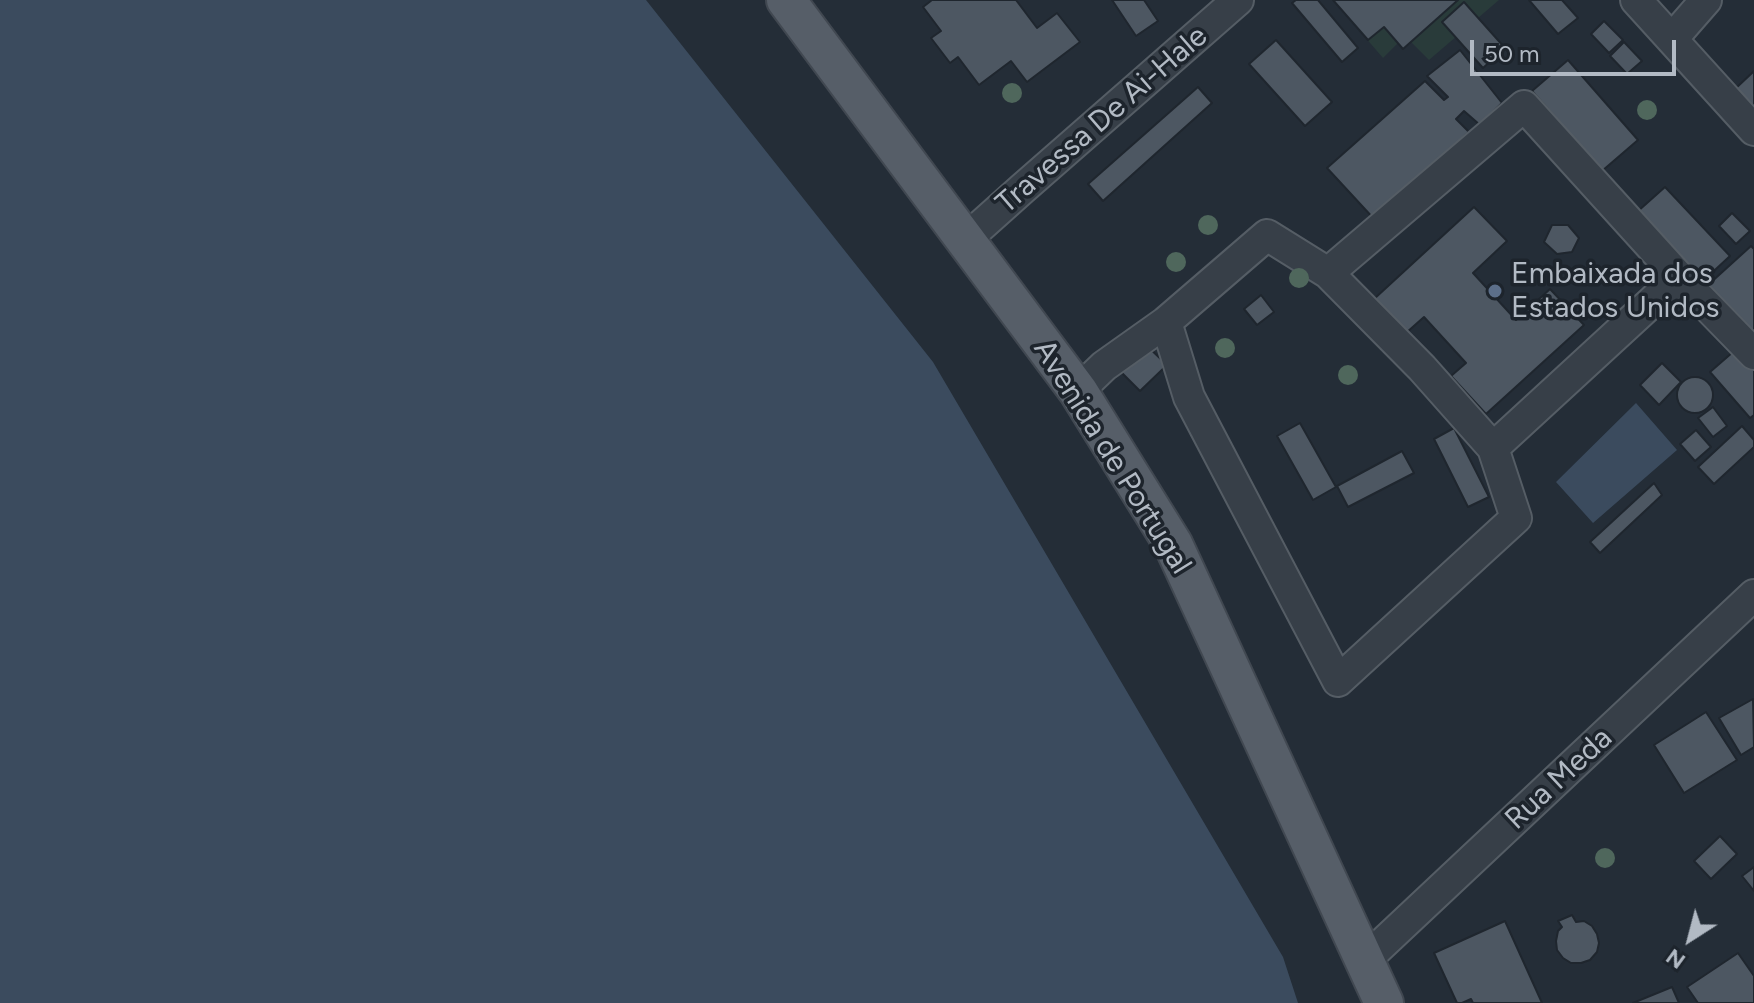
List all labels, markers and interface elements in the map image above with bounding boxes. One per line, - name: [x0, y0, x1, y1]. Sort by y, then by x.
- street label: Travessa De Ai-Hale: [989, 19, 1215, 221]
- scale bar: [1474, 24, 1680, 74]
- text: 50 m: [1484, 39, 1540, 68]
- place label: Embaixada dos Estados Unidos: [1511, 256, 1720, 326]
- marker: Embaixada dos Estados Unidos: [1486, 282, 1504, 300]
- street label: Avenida de Portugal: [1025, 333, 1199, 581]
- street label: Rua Meda: [1498, 721, 1620, 837]
- north arrow: [1650, 899, 1730, 979]
- text: N: [1661, 943, 1690, 975]

